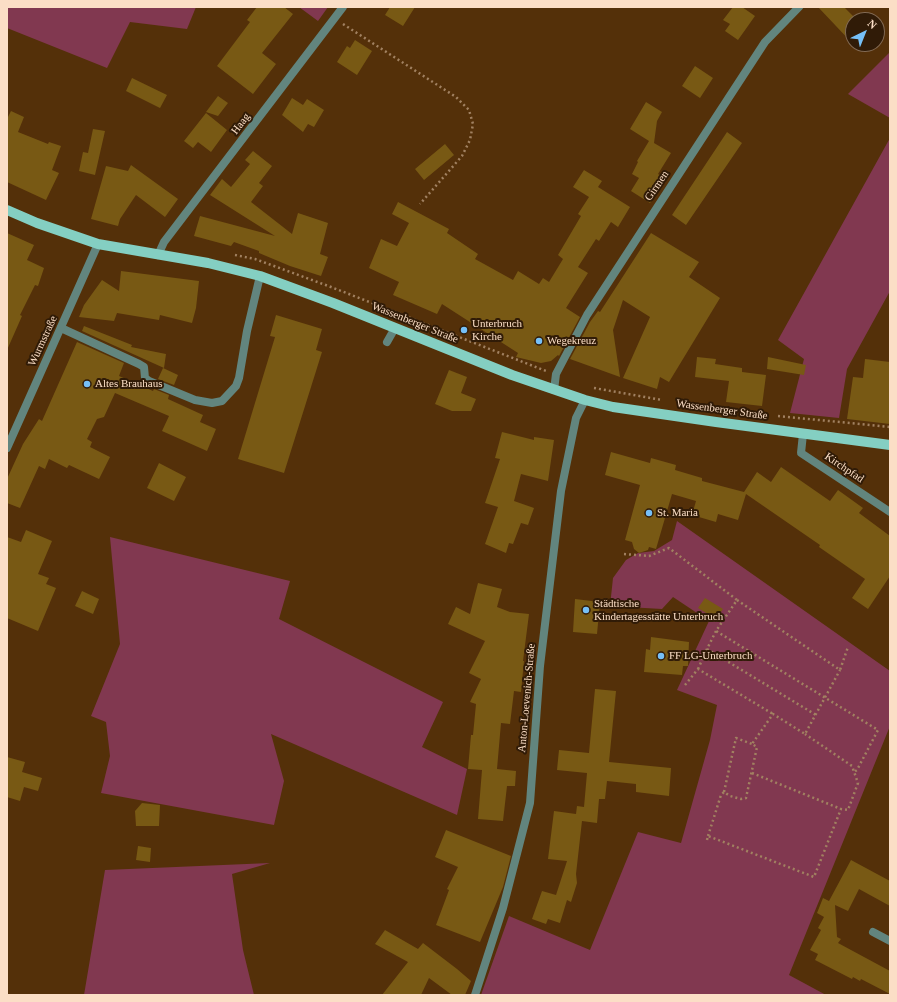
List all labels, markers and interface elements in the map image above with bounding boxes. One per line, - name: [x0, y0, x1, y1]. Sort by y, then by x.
- north arrow: [845, 12, 885, 52]
- text: N: [865, 17, 879, 31]
- street label: Haag: [229, 111, 253, 137]
- street label: Girmen: [642, 168, 672, 204]
- street label: Wassenberger Straße: [370, 300, 460, 346]
- street label: Wurmstraße: [26, 314, 60, 368]
- place label: Unterbruch Kirche: [472, 317, 522, 343]
- marker: Unterbruch Kirche: [459, 325, 469, 335]
- place label: Wegekreuz: [547, 334, 596, 348]
- marker: Wegekreuz: [534, 336, 544, 346]
- place label: Altes Brauhaus: [95, 377, 163, 391]
- marker: Altes Brauhaus: [82, 379, 92, 389]
- street label: Wassenberger Straße: [675, 397, 769, 423]
- street label: Kirchpfad: [822, 450, 866, 486]
- place label: St. Maria: [657, 506, 698, 520]
- marker: St. Maria: [644, 508, 654, 518]
- place label: Städtische Kindertagesstätte Unterbruch: [594, 597, 723, 623]
- marker: Städtische Kindertagesstätte Unterbruch: [581, 605, 591, 615]
- street label: Anton-Loevenich-Straße: [516, 643, 538, 753]
- place label: FF LG-Unterbruch: [669, 649, 752, 663]
- marker: FF LG-Unterbruch: [656, 651, 666, 661]

